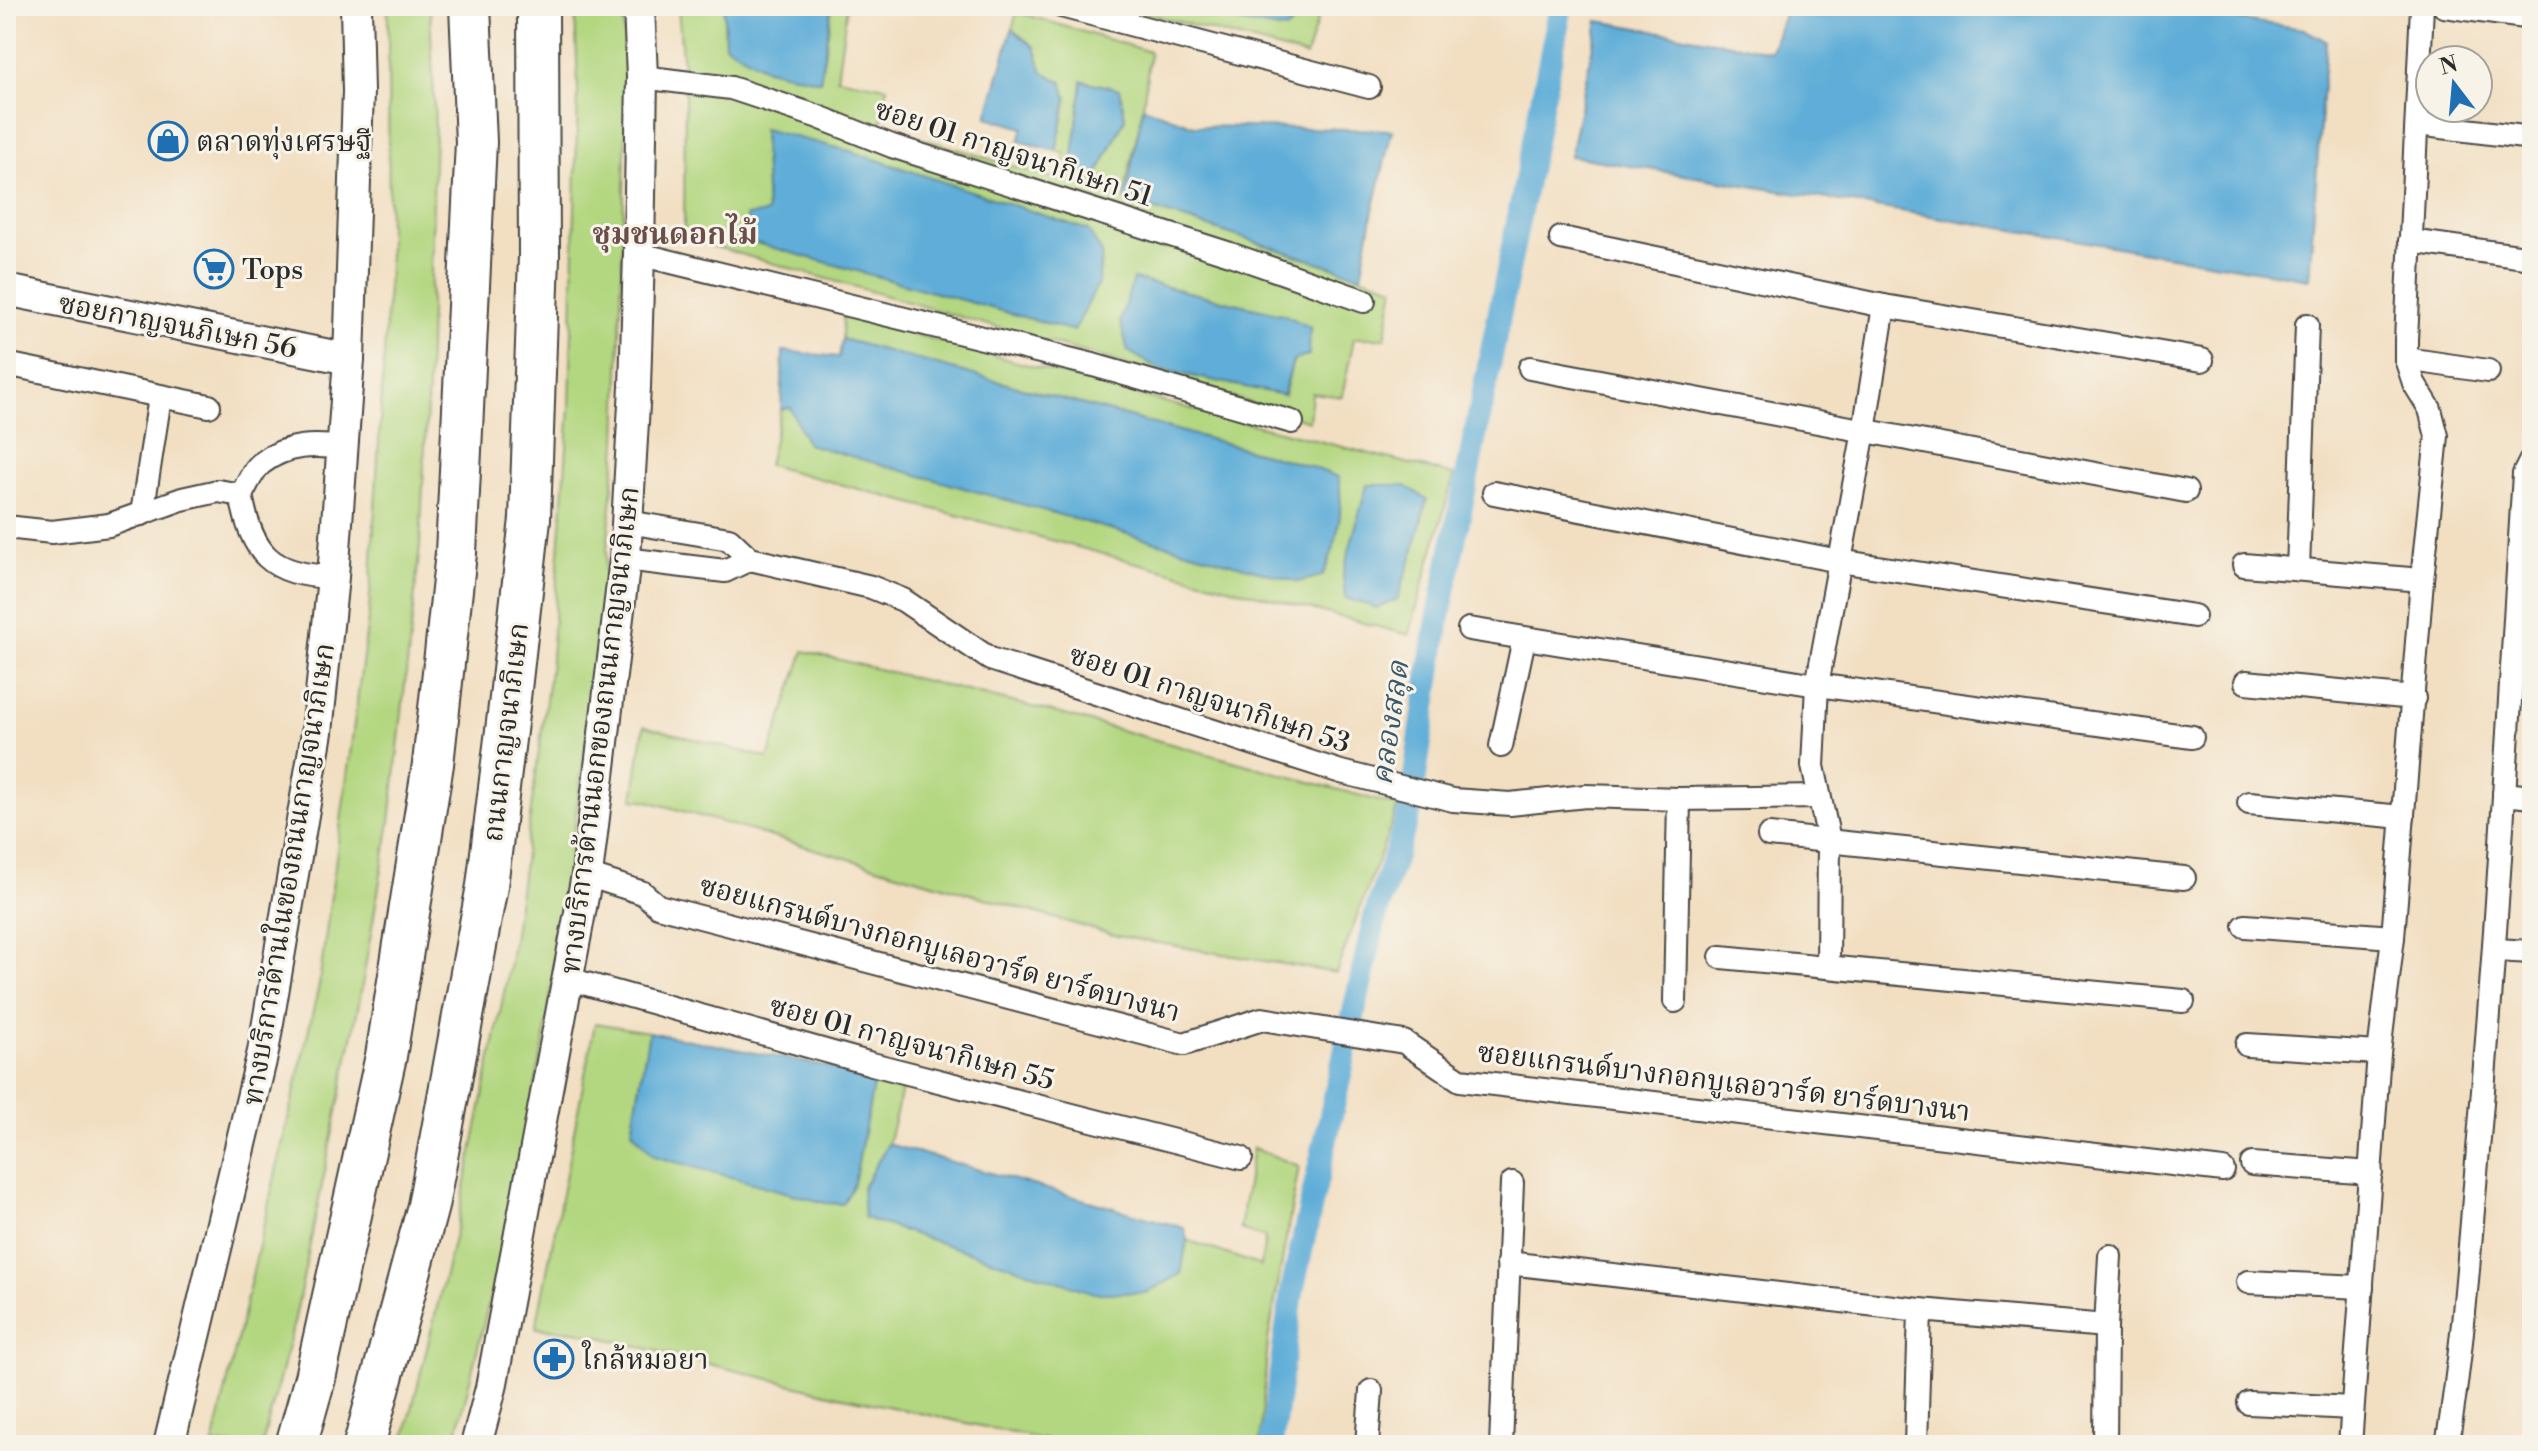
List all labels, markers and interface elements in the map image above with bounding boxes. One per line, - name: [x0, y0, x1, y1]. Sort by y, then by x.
- north arrow: [2414, 44, 2494, 124]
- text: N: [2437, 51, 2462, 82]
- street label: ซอย 01 กาญจนากิเษก 51: [870, 92, 1157, 215]
- shop icon: ตลาดทุ่งเศรษฐี: [147, 120, 189, 162]
- place label: ตลาดทุ่งเศรษฐี: [196, 125, 372, 160]
- district label: ชุมชนดอกไม้: [593, 213, 758, 254]
- supermarket icon: Tops: [193, 248, 235, 290]
- place label: Tops: [242, 253, 303, 288]
- street label: ซอยกาญจนภิเษก 56: [56, 286, 300, 367]
- street label: ทางบริการด้านนอกของถนนกาญจนาภิเษก: [553, 484, 648, 976]
- street label: ถนนกาญจนาภิเษก: [476, 621, 537, 844]
- street label: ซอย 01 กาญจนากิเษก 53: [1065, 637, 1355, 761]
- street label: ทางบริการด้านในของถนนกาญจนาภิเษก: [233, 640, 343, 1108]
- water label: คลองสลุด: [1363, 658, 1419, 788]
- street label: ซอยแกรนด์บางกอกบูเลอวาร์ด ยาร์ดบางนา: [696, 868, 1184, 1031]
- street label: ซอย 01 กาญจนากิเษก 55: [765, 989, 1058, 1098]
- street label: ซอยแกรนด์บางกอกบูเลอวาร์ด ยาร์ดบางนา: [1476, 1035, 1972, 1130]
- pharmacy icon: ใกล้หมอยา: [533, 1338, 575, 1380]
- place label: ใกล้หมอยา: [581, 1340, 709, 1378]

